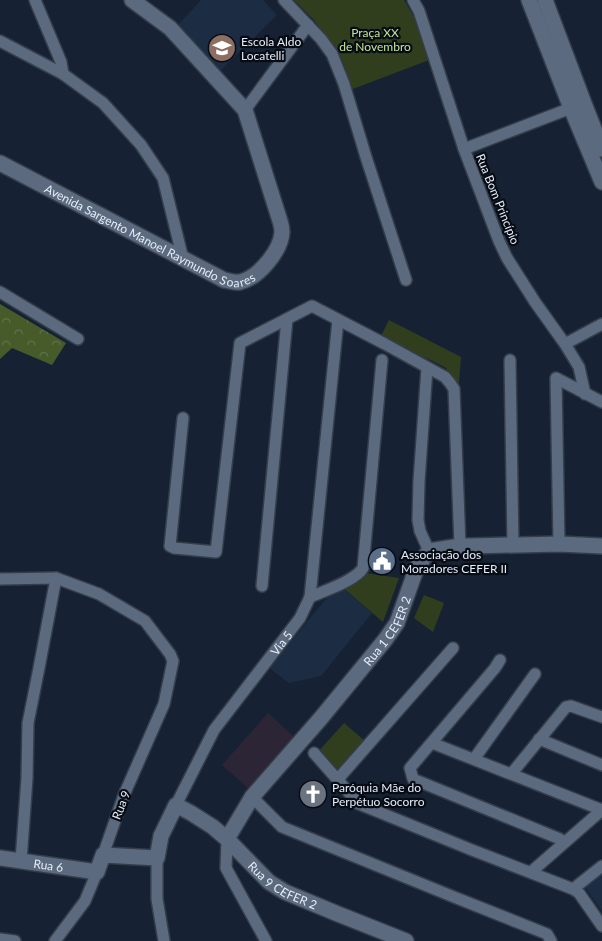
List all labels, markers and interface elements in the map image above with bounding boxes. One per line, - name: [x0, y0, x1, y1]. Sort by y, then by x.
- park label: Praça XX de Novembro: [339, 25, 411, 54]
- school or university icon: Escola Aldo Locatelli: [207, 33, 237, 63]
- place label: Escola Aldo Locatelli: [241, 34, 302, 63]
- street label: Rua Bom Princípio: [473, 151, 523, 247]
- street label: Avenida Sargento Manoel Raymundo Soares: [42, 180, 258, 290]
- public building icon: Associação dos Moradores CEFER II: [367, 546, 397, 576]
- place label: Associação dos Moradores CEFER II: [401, 547, 507, 576]
- street label: Rua 1 CEFER 2: [360, 594, 414, 668]
- street label: Via 5: [267, 628, 295, 658]
- church icon: Paróquia Mãe do Perpétuo Socorro: [298, 779, 328, 809]
- place label: Paróquia Mãe do Perpétuo Socorro: [332, 780, 425, 809]
- street label: Rua 9: [109, 788, 133, 822]
- street label: Rua 6: [33, 855, 64, 875]
- street label: Rua 9 CEFER 2: [245, 858, 320, 912]

